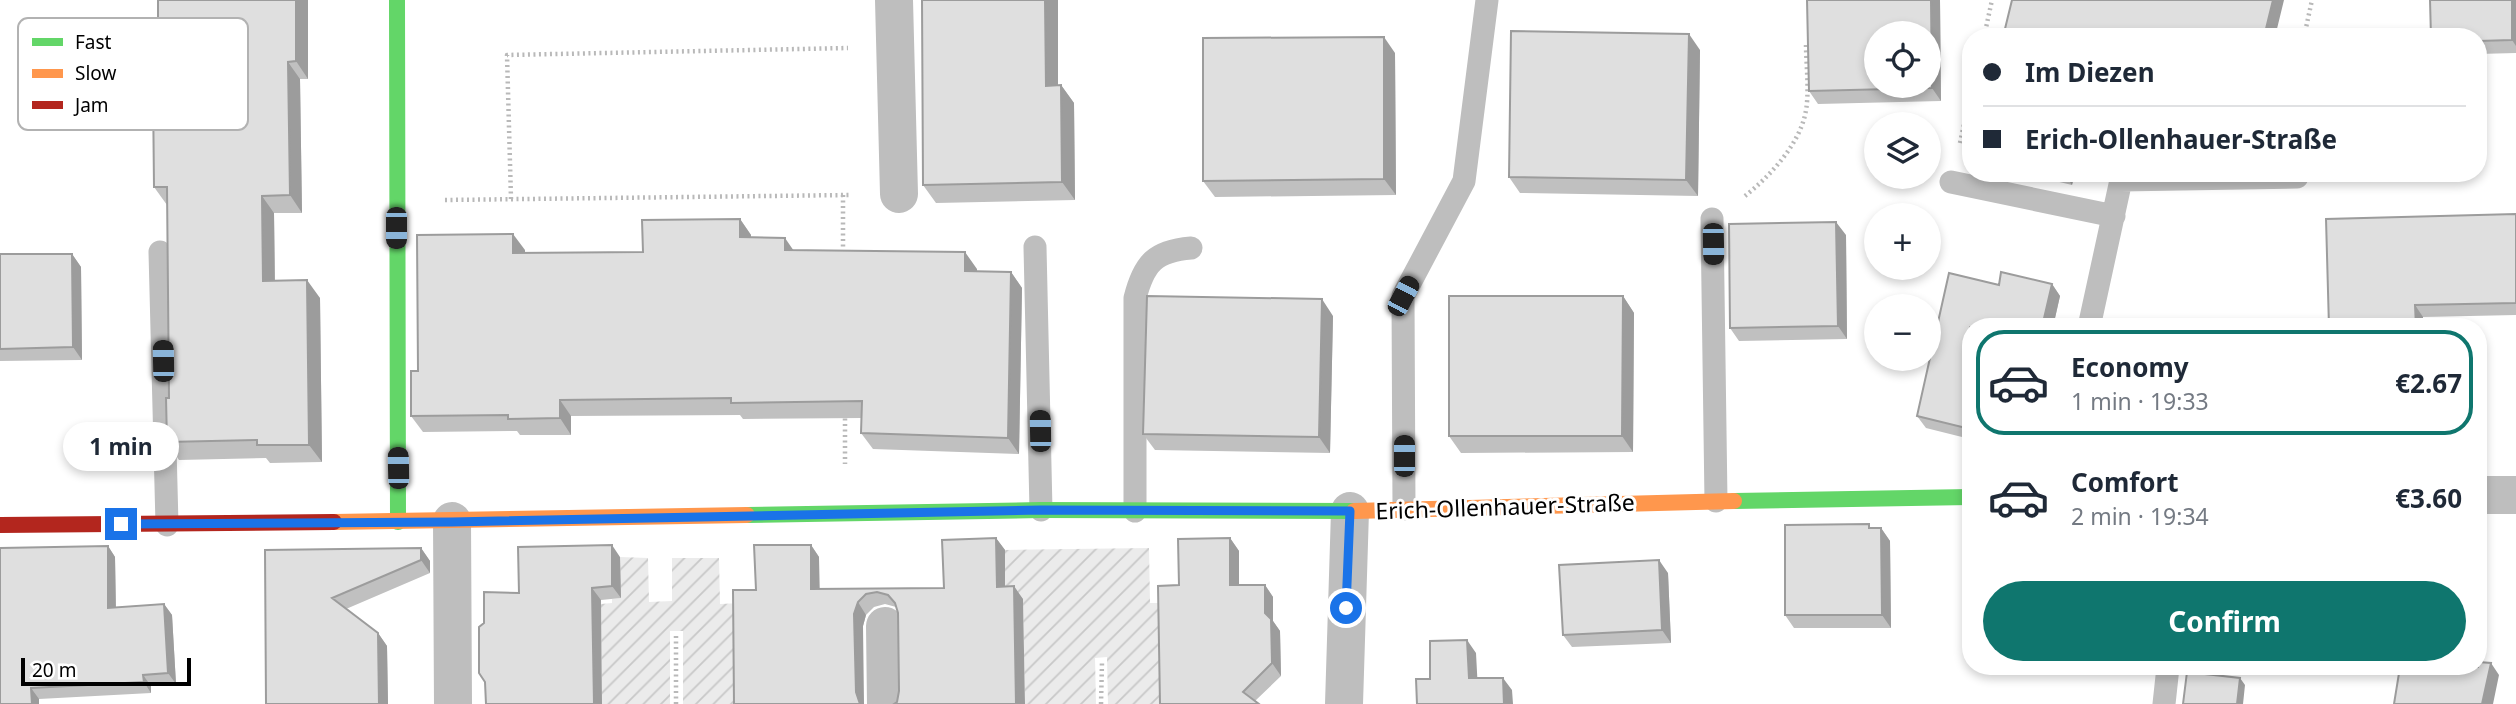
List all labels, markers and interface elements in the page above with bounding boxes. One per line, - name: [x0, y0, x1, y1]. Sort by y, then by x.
- legend: [18, 18, 248, 130]
- map controls: [1864, 21, 1941, 371]
- button: locate: [1864, 21, 1941, 98]
- text: Fast: [75, 29, 112, 55]
- text: Im Diezen: [2025, 54, 2155, 90]
- text: Slow: [75, 60, 116, 86]
- text: Jam: [73, 92, 109, 118]
- button: layers: [1864, 112, 1941, 189]
- text: Erich-Ollenhauer-Straße: [2025, 121, 2337, 157]
- button: +: [1864, 203, 1941, 280]
- car: [386, 207, 407, 249]
- car: [1703, 223, 1724, 265]
- car: [1384, 273, 1423, 319]
- button: −: [1864, 294, 1941, 371]
- car: [153, 340, 174, 382]
- text: Economy: [2071, 349, 2189, 385]
- icon: car: [1987, 351, 2050, 414]
- text: €2.67: [2395, 365, 2462, 401]
- text: 1 min · 19:33: [2071, 385, 2209, 417]
- car: [1030, 410, 1051, 452]
- callout: 1 min: [63, 422, 179, 472]
- text: 1 min: [89, 430, 153, 462]
- car: [1394, 435, 1415, 477]
- car: [388, 447, 409, 489]
- text: Comfort: [2071, 464, 2179, 500]
- icon: car: [1987, 466, 2050, 529]
- text: €3.60: [2395, 480, 2462, 516]
- street label: Erich-Ollenhauer-Straße: [1375, 485, 1635, 527]
- text: 2 min · 19:34: [2071, 500, 2209, 532]
- route end: [105, 508, 137, 540]
- button: Confirm: [1983, 581, 2466, 661]
- route start: [1330, 592, 1362, 624]
- scale bar: [21, 655, 191, 687]
- text: 20 m: [32, 657, 76, 683]

